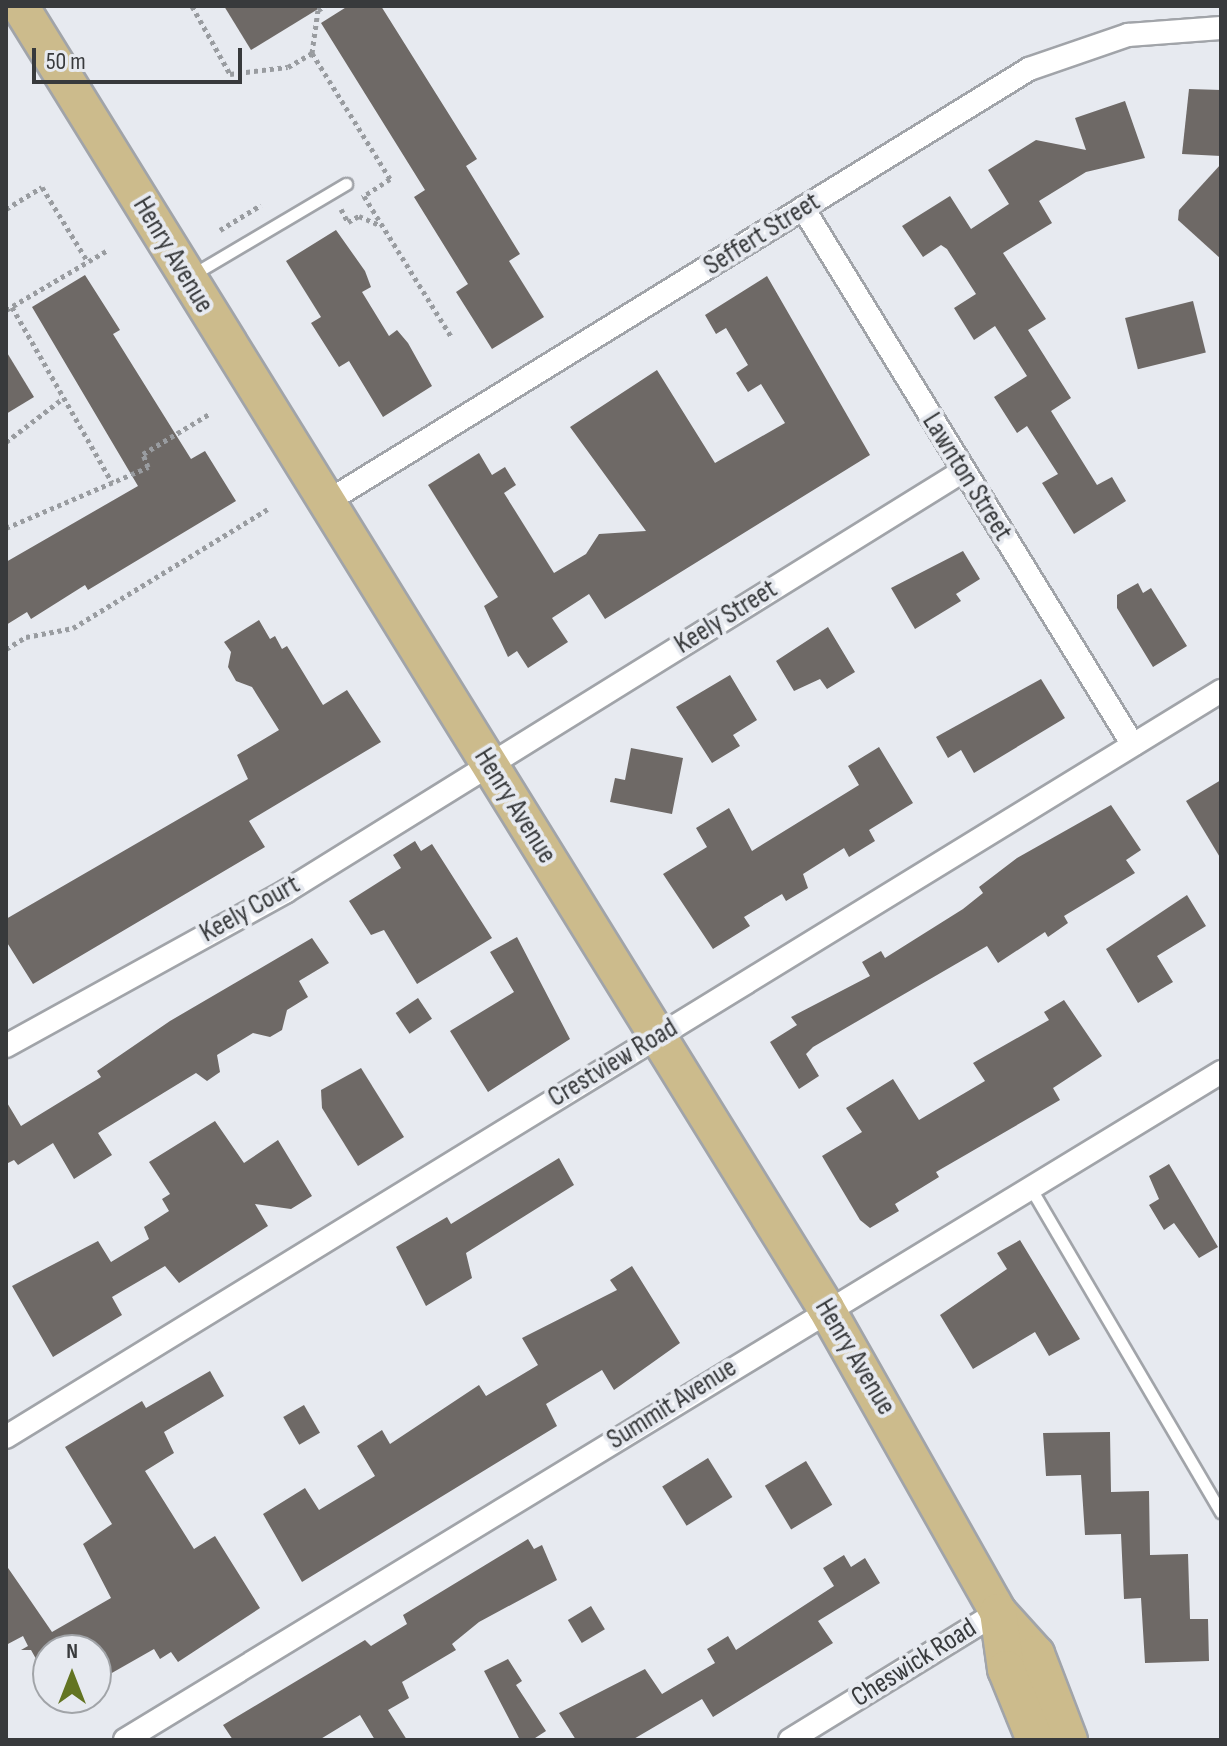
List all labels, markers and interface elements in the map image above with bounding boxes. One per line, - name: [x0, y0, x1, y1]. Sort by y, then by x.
- scale bar: [36, 32, 246, 82]
- text: 50 m: [46, 47, 86, 76]
- street label: Seffert Street: [698, 185, 826, 283]
- street label: Henry Avenue: [125, 191, 221, 319]
- street label: Lawnton Street: [915, 407, 1019, 547]
- street label: Keely Street: [669, 572, 783, 662]
- street label: Henry Avenue: [466, 742, 564, 870]
- street label: Keely Court: [194, 868, 306, 950]
- street label: Crestview Road: [542, 1011, 684, 1115]
- street label: Henry Avenue: [807, 1293, 903, 1421]
- street label: Summit Avenue: [601, 1351, 743, 1457]
- street label: Cheswick Road: [845, 1611, 983, 1715]
- north arrow: [32, 1634, 112, 1714]
- text: N: [66, 1638, 78, 1665]

